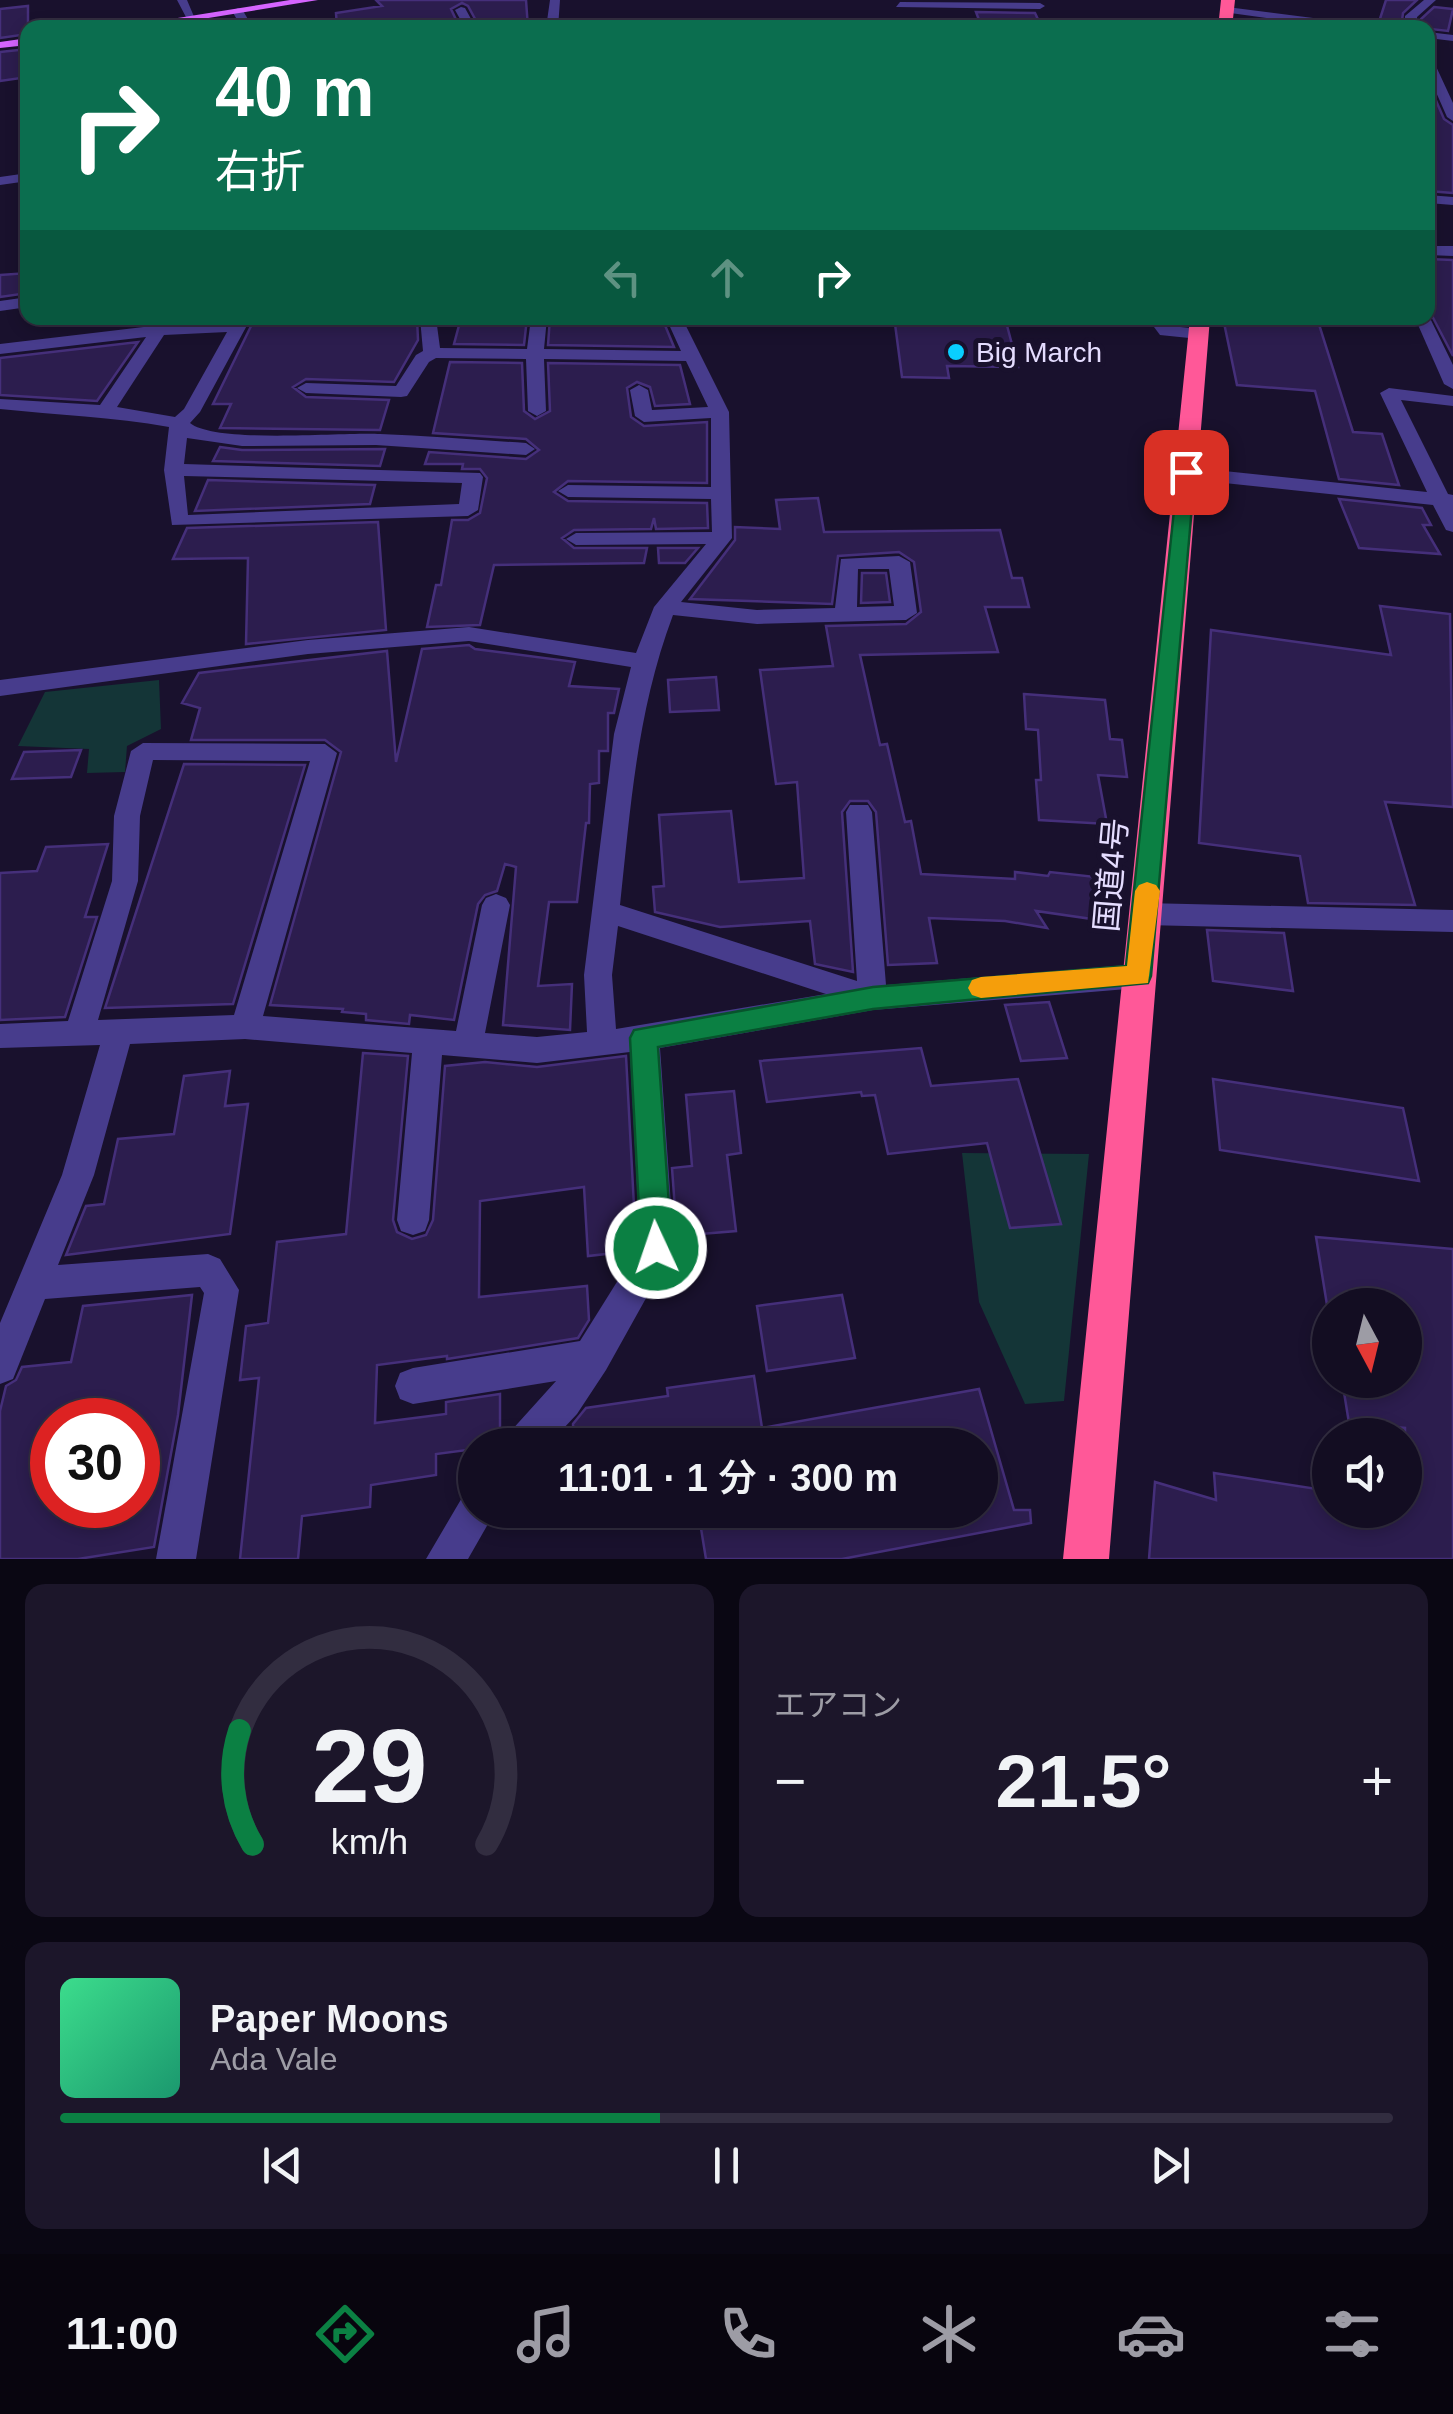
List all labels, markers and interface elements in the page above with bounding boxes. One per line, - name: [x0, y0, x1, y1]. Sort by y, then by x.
- text: 40 m: [215, 53, 375, 131]
- icon: right: [50, 60, 180, 190]
- text: 右折: [215, 146, 305, 197]
- icon: left: [595, 250, 650, 305]
- icon: ahead: [700, 250, 755, 305]
- icon: right: [805, 250, 860, 305]
- place label: Big March: [976, 337, 1102, 368]
- marker: Big March: [945, 341, 967, 363]
- pin: [1144, 430, 1229, 515]
- icon: arrive: [1159, 445, 1214, 500]
- street label: 国道4号: [1088, 817, 1134, 933]
- position arrow: [604, 1196, 708, 1300]
- north arrow: [1312, 1288, 1422, 1398]
- map controls: [1312, 1288, 1422, 1528]
- speed limit sign: 30: [30, 1398, 160, 1528]
- button: sound: [1312, 1418, 1422, 1528]
- text: 11:01 · 1 分 · 300 m: [558, 1457, 898, 1499]
- text: エアコン: [774, 1687, 902, 1723]
- text: 29: [312, 1708, 427, 1824]
- text: 21.5°: [996, 1739, 1171, 1823]
- text: −: [774, 1750, 806, 1812]
- text: +: [1361, 1750, 1393, 1812]
- text: km/h: [331, 1822, 408, 1862]
- text: Paper Moons: [210, 1998, 449, 2040]
- text: Ada Vale: [210, 2041, 338, 2077]
- icon: previous: [255, 2138, 310, 2193]
- icon: pause: [699, 2138, 754, 2193]
- icon: next: [1143, 2138, 1198, 2193]
- icon: directions: [310, 2299, 380, 2369]
- icon: music: [511, 2299, 581, 2369]
- icon: phone: [713, 2299, 783, 2369]
- icon: climate: [914, 2299, 984, 2369]
- icon: car: [1116, 2299, 1186, 2369]
- icon: filters: [1317, 2299, 1387, 2369]
- text: 11:00: [66, 2308, 178, 2359]

